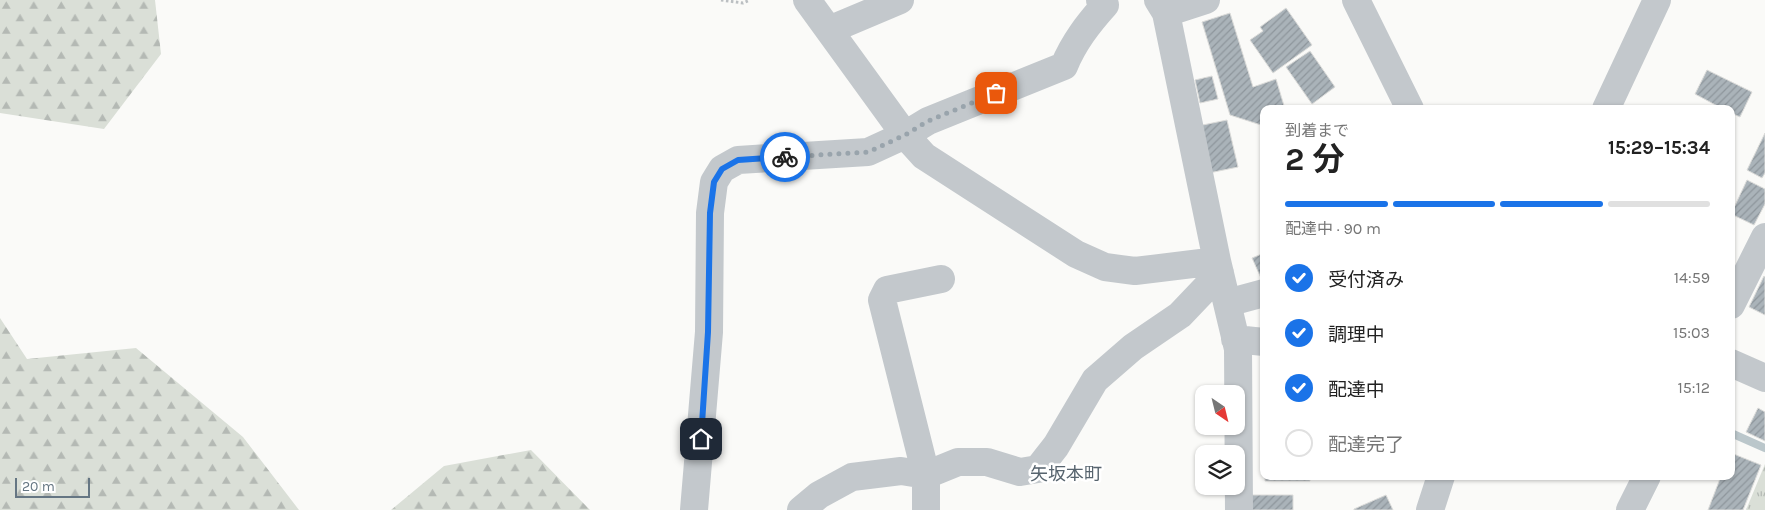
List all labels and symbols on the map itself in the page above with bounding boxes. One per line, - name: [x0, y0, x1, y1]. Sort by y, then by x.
- pin: [975, 72, 1017, 114]
- courier: [760, 132, 810, 182]
- north arrow: [1195, 385, 1245, 435]
- pin: [680, 418, 722, 460]
- district label: 矢坂本町: [1030, 463, 1102, 485]
- scale bar: [15, 475, 90, 498]

